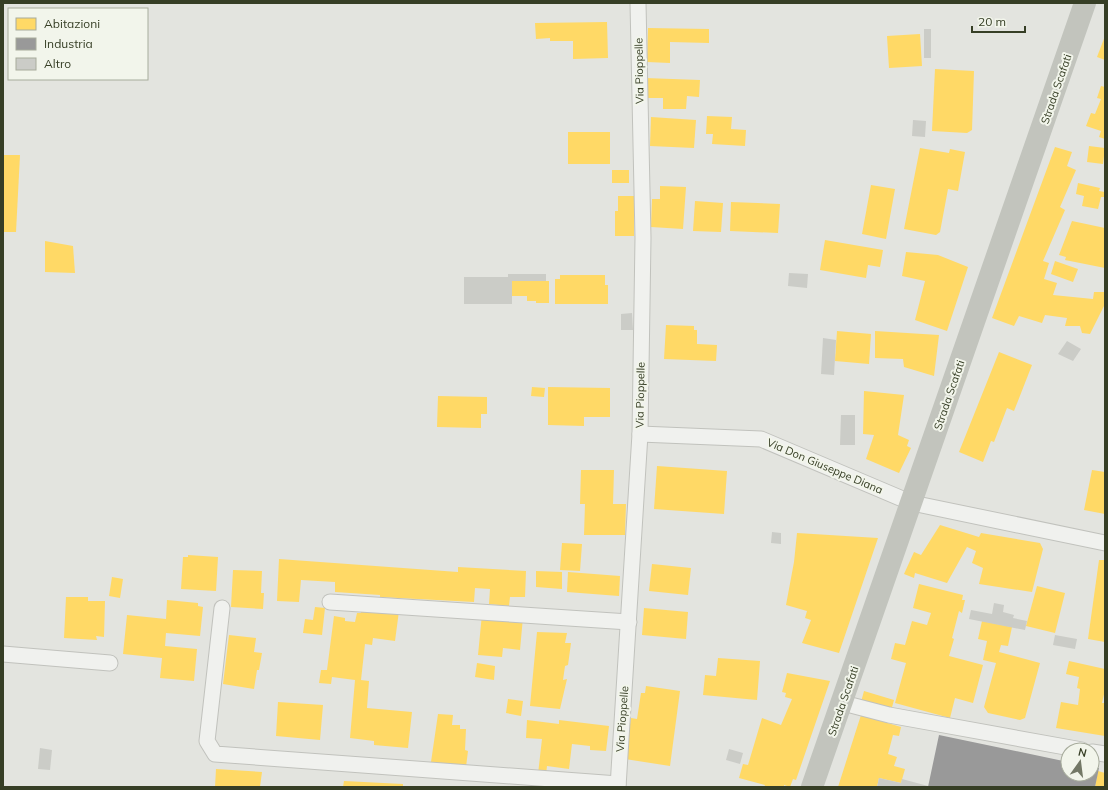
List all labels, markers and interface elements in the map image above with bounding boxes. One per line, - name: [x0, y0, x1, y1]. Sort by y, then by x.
- legend: [8, 8, 148, 80]
- scale bar: [972, 8, 1025, 34]
- text: 20 m: [978, 14, 1006, 29]
- text: Abitazioni: [44, 16, 100, 31]
- text: Industria: [44, 36, 93, 51]
- street label: Via Pioppelle: [631, 38, 647, 104]
- street label: Strada Scafati: [1038, 52, 1074, 126]
- text: Altro: [44, 56, 71, 71]
- street label: Strada Scafati: [931, 358, 967, 432]
- street label: Via Pioppelle: [632, 362, 648, 428]
- street label: Via Don Giuseppe Diana: [765, 435, 885, 497]
- street label: Strada Scafati: [825, 664, 861, 738]
- street label: Via Pioppelle: [613, 685, 631, 753]
- north arrow: [1060, 742, 1100, 782]
- text: N: [1077, 744, 1088, 760]

